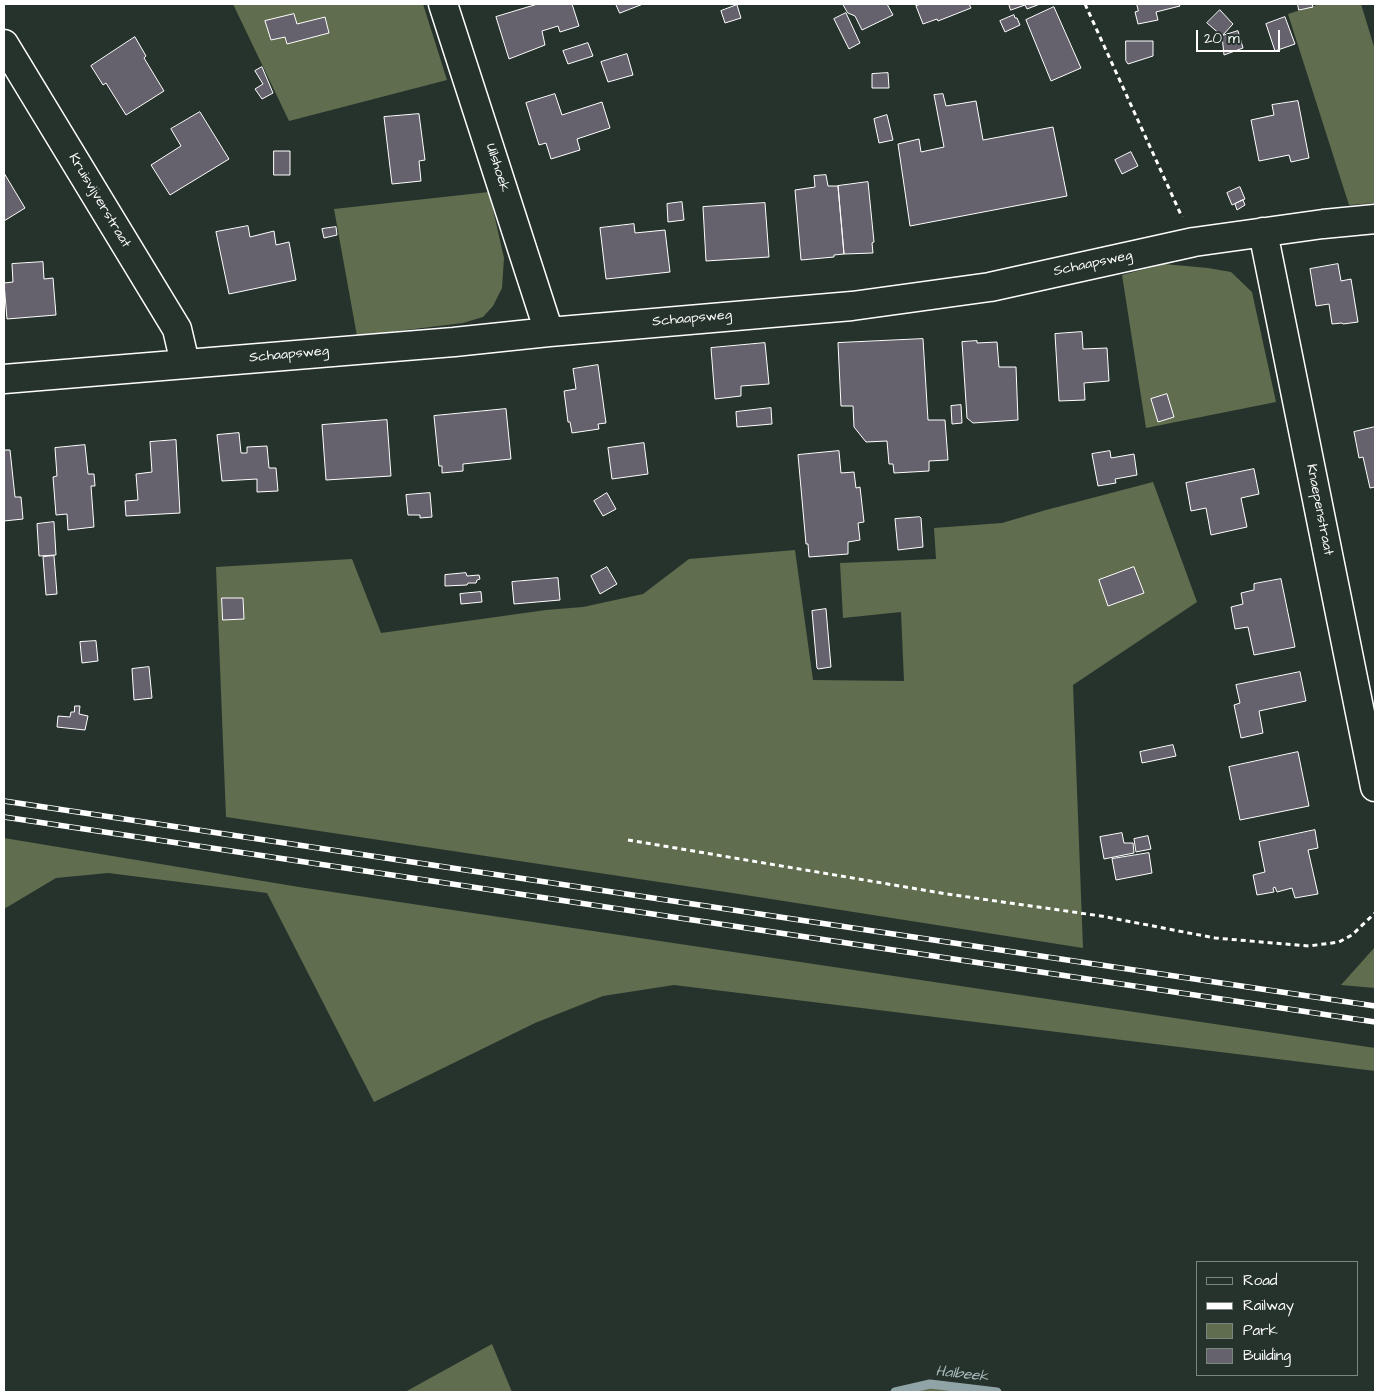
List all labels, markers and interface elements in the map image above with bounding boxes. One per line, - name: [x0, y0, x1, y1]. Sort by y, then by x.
- scale bar: [1199, 20, 1283, 52]
- text: 20 m: [1204, 28, 1240, 49]
- street label: Uilshoek: [481, 142, 513, 194]
- street label: Kruisvijverstraat: [64, 151, 134, 251]
- street label: Schaapsweg: [1052, 247, 1134, 281]
- street label: Schaapsweg: [651, 307, 733, 331]
- street label: Schaapsweg: [248, 343, 330, 367]
- street label: Knaepenstraat: [1302, 463, 1336, 557]
- legend: [1196, 1261, 1359, 1376]
- text: Road: [1243, 1270, 1277, 1291]
- text: Railway: [1243, 1295, 1294, 1316]
- text: Park: [1243, 1320, 1278, 1341]
- text: Building: [1243, 1345, 1291, 1366]
- water label: Halbeek: [935, 1363, 989, 1387]

